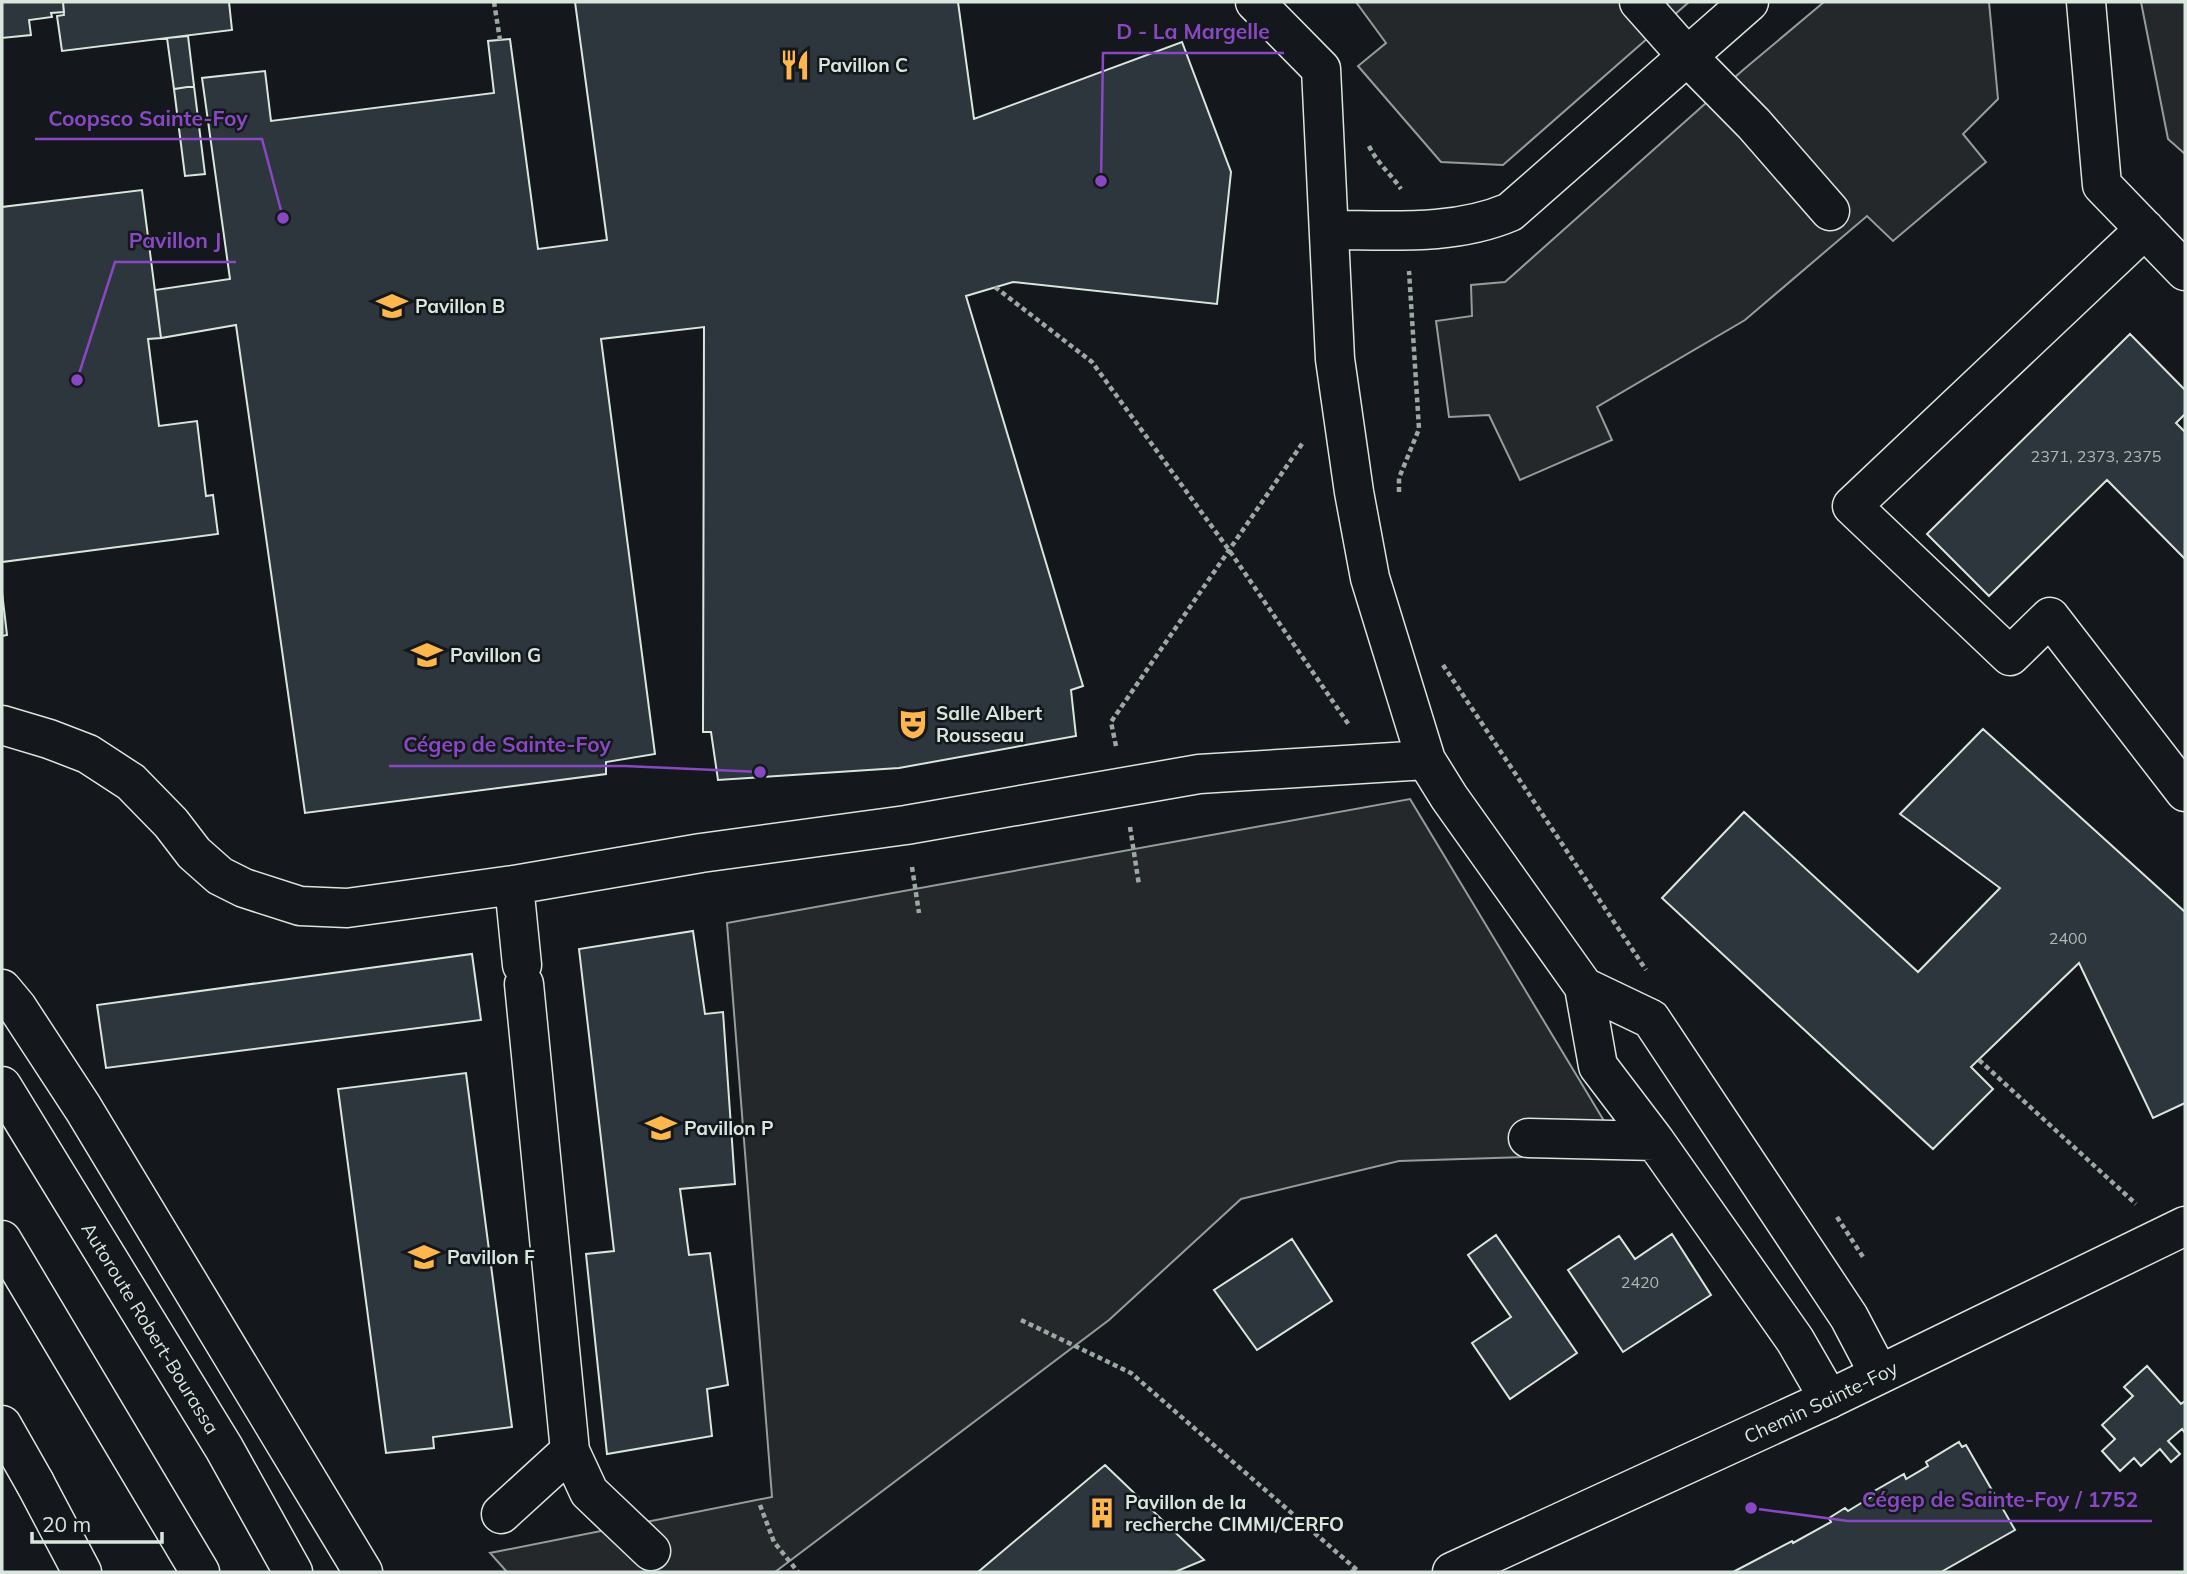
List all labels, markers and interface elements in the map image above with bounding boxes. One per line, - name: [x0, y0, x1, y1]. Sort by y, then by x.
- callout: D - La Margelle: [1103, 11, 1284, 53]
- text: D - La Margelle: [1116, 18, 1270, 44]
- restaurant icon: Pavillon C: [778, 48, 812, 82]
- place label: Pavillon C: [818, 53, 908, 77]
- callout: Coopsco Sainte-Foy: [35, 97, 262, 139]
- text: Coopsco Sainte-Foy: [48, 105, 248, 131]
- callout: Pavillon J: [115, 220, 236, 262]
- text: Pavillon J: [129, 227, 221, 253]
- school or university icon: Pavillon B: [375, 289, 409, 323]
- place label: Pavillon B: [415, 294, 505, 318]
- house number: 2371, 2373, 2375: [2031, 446, 2161, 466]
- school or university icon: Pavillon G: [410, 638, 444, 672]
- place label: Pavillon G: [450, 643, 541, 667]
- place label: Salle Albert Rousseau: [936, 701, 1042, 747]
- theatre icon: Salle Albert Rousseau: [896, 707, 930, 741]
- callout: Cégep de Sainte-Foy: [389, 724, 625, 766]
- text: Cégep de Sainte-Foy: [403, 731, 611, 757]
- house number: 2400: [2049, 928, 2087, 948]
- school or university icon: Pavillon P: [644, 1111, 678, 1145]
- place label: Pavillon P: [684, 1116, 774, 1140]
- street label: Autoroute Robert-Bourassa: [77, 1218, 224, 1438]
- school or university icon: Pavillon F: [407, 1240, 441, 1274]
- place label: Pavillon F: [447, 1245, 535, 1269]
- house number: 2420: [1621, 1272, 1659, 1292]
- street label: Chemin Sainte-Foy: [1740, 1356, 1901, 1448]
- callout: Cégep de Sainte-Foy / 1752: [1848, 1479, 2152, 1521]
- text: Cégep de Sainte-Foy / 1752: [1862, 1486, 2138, 1512]
- place label: Pavillon de la recherche CIMMI/CERFO: [1125, 1490, 1344, 1536]
- building icon: Pavillon de la recherche CIMMI/CERFO: [1085, 1496, 1119, 1530]
- scale bar: [32, 1500, 161, 1544]
- text: 20 m: [42, 1511, 91, 1537]

